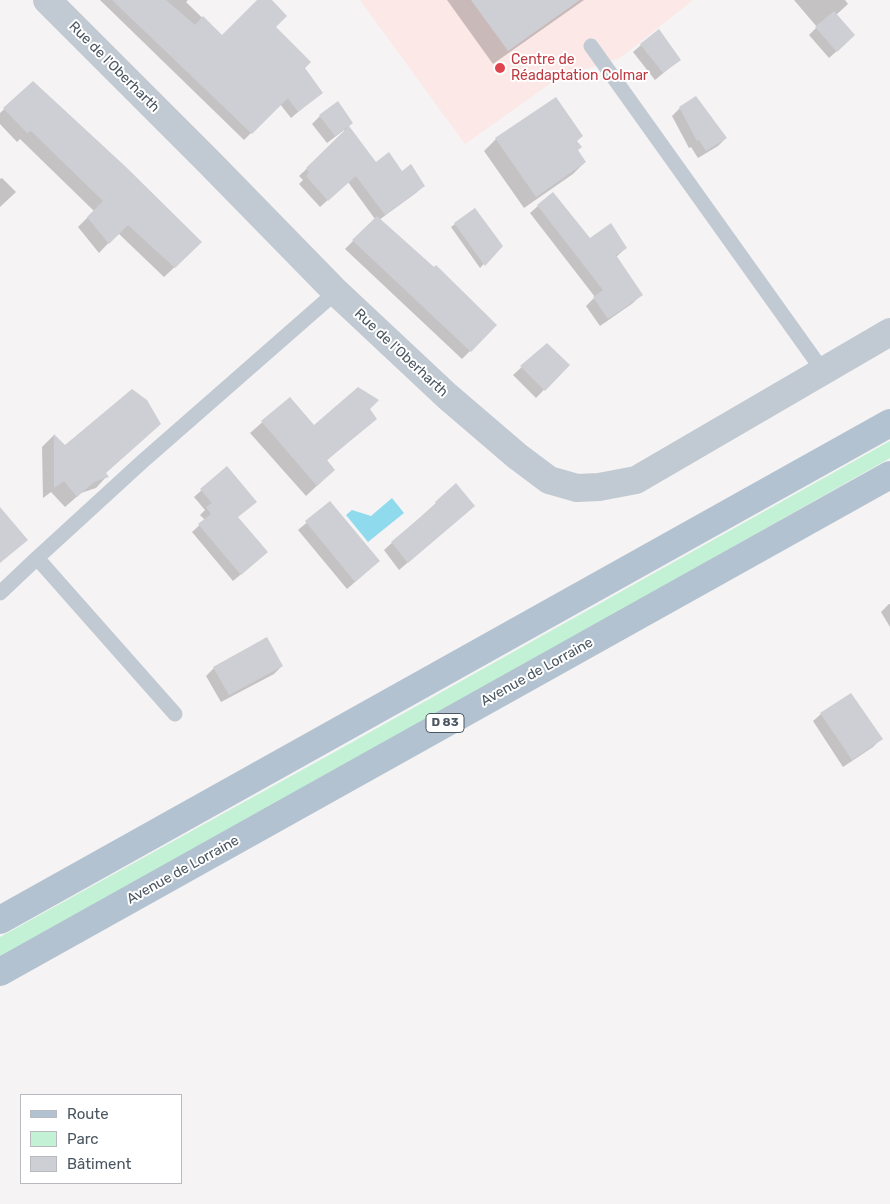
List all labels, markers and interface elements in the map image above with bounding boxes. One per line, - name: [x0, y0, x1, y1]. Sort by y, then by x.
- street label: Rue de l'Oberharth: [65, 18, 163, 116]
- place label: Centre de Réadaptation Colmar: [511, 52, 648, 84]
- marker: Centre de Réadaptation Colmar: [493, 61, 507, 75]
- street label: Rue de l'Oberharth: [351, 305, 451, 401]
- street label: Avenue de Lorraine: [478, 634, 596, 710]
- road number: D 83: [426, 714, 464, 732]
- street label: Avenue de Lorraine: [124, 832, 242, 908]
- legend: [20, 1094, 182, 1184]
- text: Route: [67, 1105, 109, 1123]
- text: Parc: [67, 1130, 99, 1148]
- text: Bâtiment: [67, 1155, 131, 1173]

